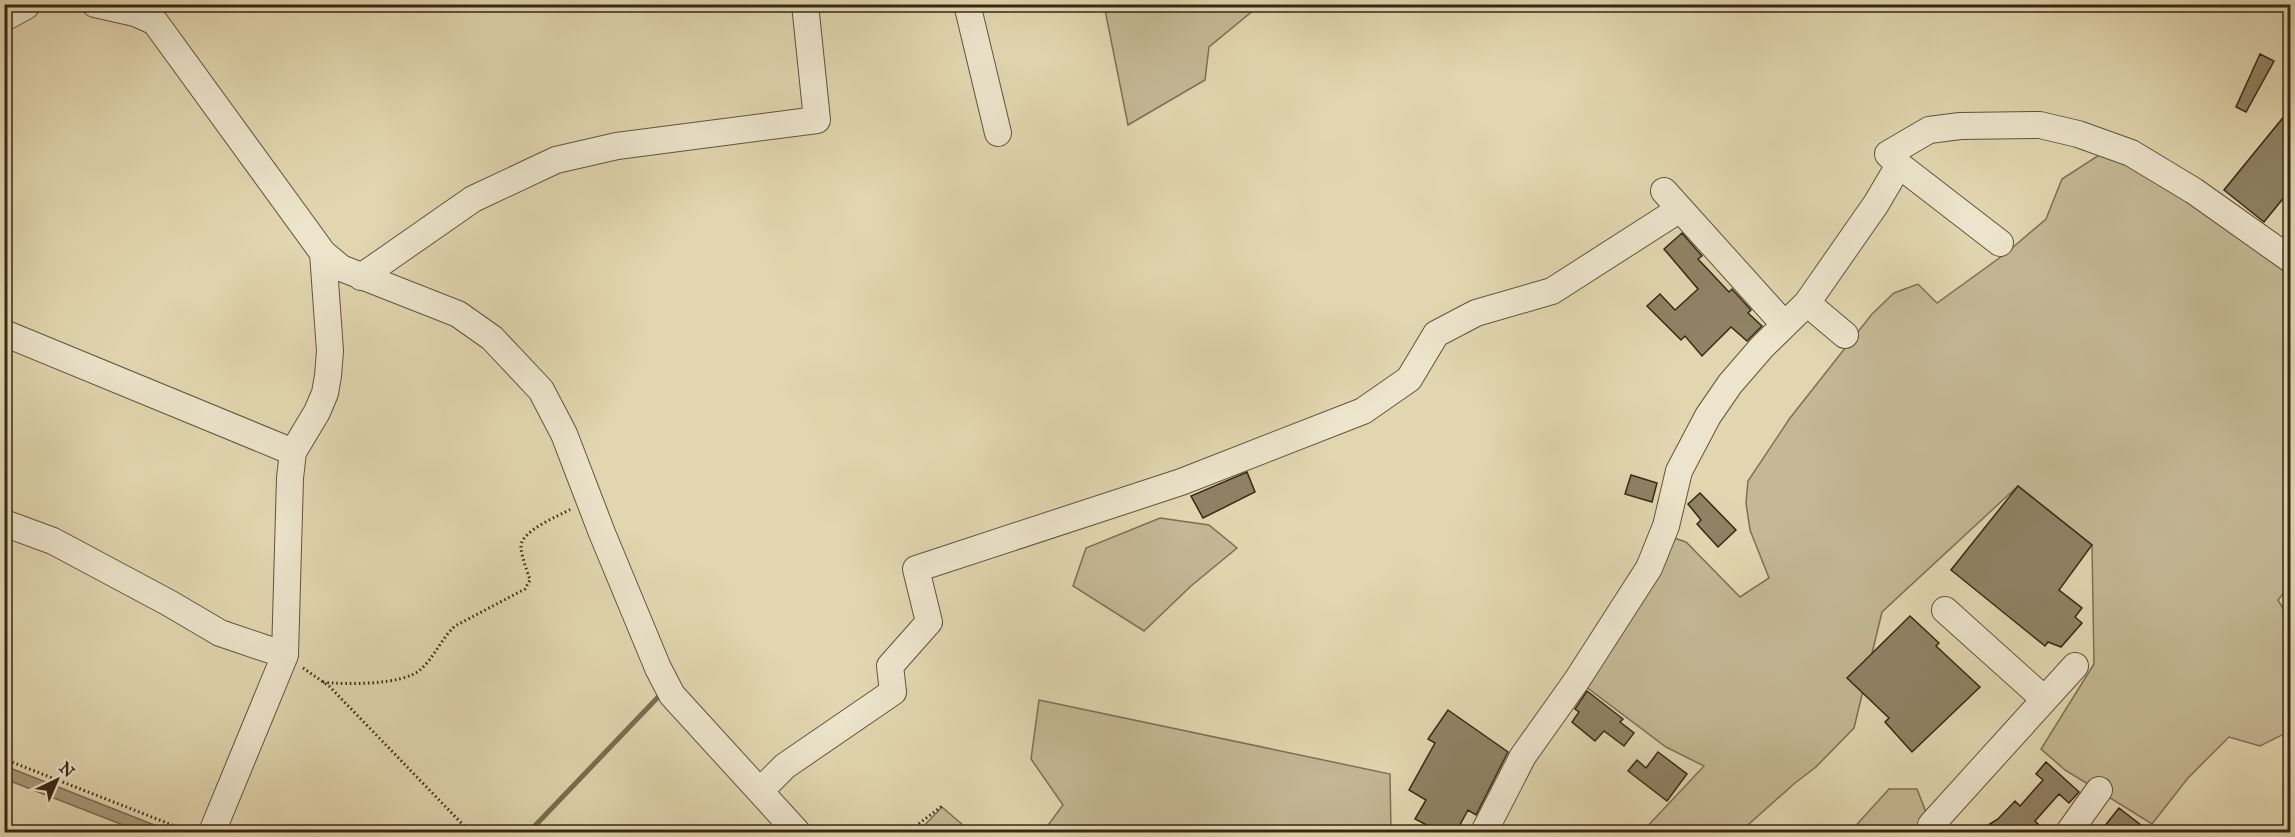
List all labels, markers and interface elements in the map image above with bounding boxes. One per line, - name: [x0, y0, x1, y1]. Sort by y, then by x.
- north arrow: [27, 750, 87, 810]
- text: N: [56, 758, 79, 781]

